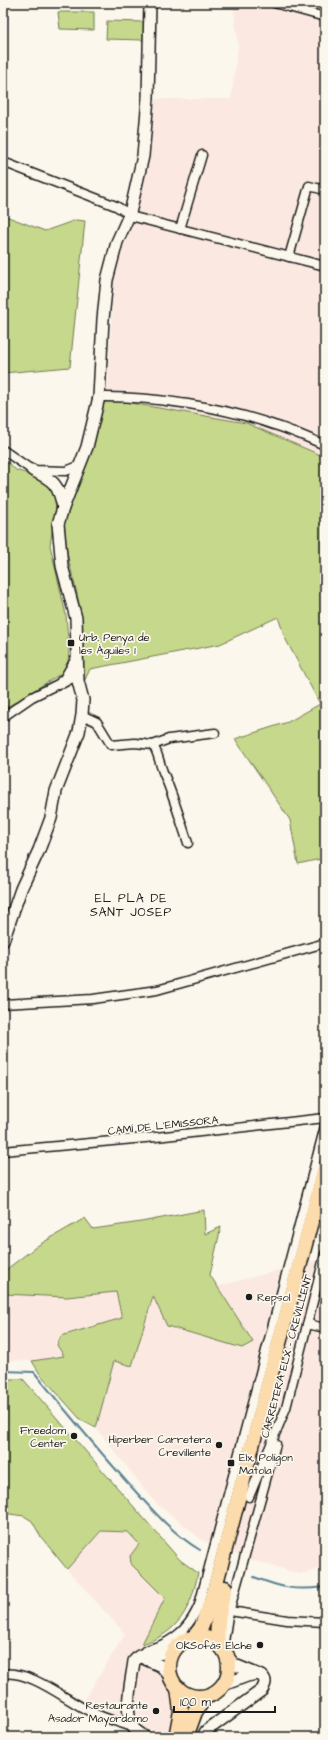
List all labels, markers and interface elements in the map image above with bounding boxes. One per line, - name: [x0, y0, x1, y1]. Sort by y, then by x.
- place label: Urb. Penya de les Àguiles 1: [79, 630, 150, 659]
- marker: Urb. Penya de les Àguiles 1: [66, 638, 76, 648]
- district label: EL PLA DE SANT JOSEP: [90, 890, 172, 921]
- street label: CAMÍ DE L'EMISSORA: [107, 1112, 219, 1139]
- street label: CARRETERA ELX - CREVILLENT: [257, 1273, 316, 1440]
- place label: Repsol: [257, 1290, 291, 1305]
- marker: Repsol: [244, 1292, 254, 1302]
- place label: Freedom Center: [20, 1423, 66, 1451]
- marker: Freedom Center: [69, 1431, 79, 1441]
- place label: Hiperber Carretera Crevillente: [108, 1432, 211, 1460]
- marker: Hiperber Carretera Crevillente: [214, 1440, 224, 1450]
- place label: Elx, Polígon Matola: [239, 1450, 293, 1478]
- marker: Elx, Polígon Matola: [226, 1458, 236, 1468]
- place label: OKSofás Elche: [176, 1638, 252, 1653]
- marker: OKSofás Elche: [255, 1640, 265, 1650]
- scale bar: [174, 1688, 275, 1714]
- text: 100 m: [180, 1694, 211, 1711]
- place label: Restaurante Asador Mayordomo: [48, 1698, 149, 1727]
- marker: Restaurante Asador Mayordomo: [151, 1706, 161, 1716]

